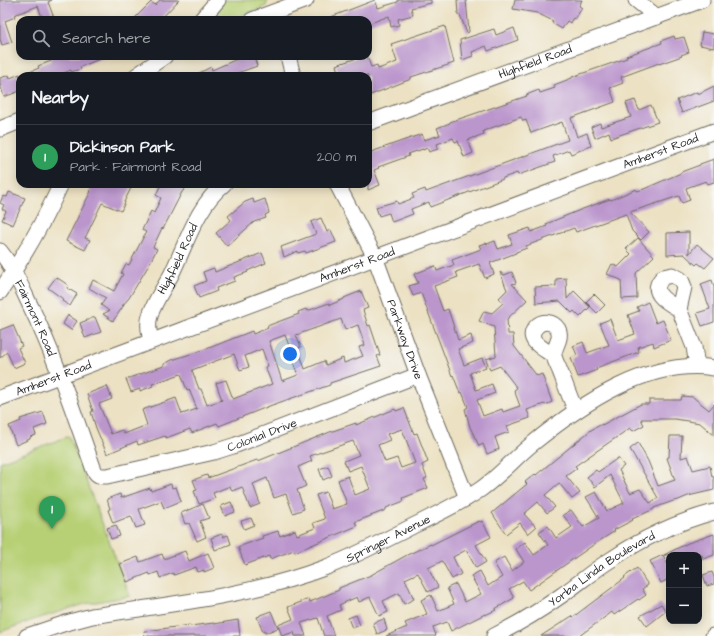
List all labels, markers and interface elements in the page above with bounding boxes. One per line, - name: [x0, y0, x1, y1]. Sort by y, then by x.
- search box: [16, 16, 372, 60]
- icon: search: [30, 27, 52, 49]
- text: Search here: [62, 28, 151, 49]
- street label: Highfield Road: [496, 40, 574, 83]
- text: Nearby: [32, 86, 89, 110]
- street label: Amherst Road: [620, 129, 700, 173]
- text: Dickinson Park: [70, 137, 175, 158]
- text: 1: [44, 148, 46, 166]
- text: 200 m: [317, 148, 356, 166]
- text: Park · Fairmont Road: [70, 158, 201, 176]
- street label: Highfield Road: [153, 220, 202, 298]
- street label: Amherst Road: [317, 243, 397, 286]
- street label: Fairmont Road: [11, 277, 60, 359]
- street label: Parkway Drive: [383, 297, 428, 382]
- your location: [280, 344, 300, 364]
- street label: Amherst Road: [13, 356, 94, 400]
- street label: Colonial Drive: [225, 414, 300, 456]
- pin: 1: [39, 496, 65, 529]
- street label: Springer Avenue: [343, 510, 433, 566]
- street label: Yorba Linda Boulevard: [545, 527, 658, 611]
- map controls: [666, 552, 702, 624]
- button: +: [666, 552, 702, 588]
- button: −: [666, 588, 702, 624]

